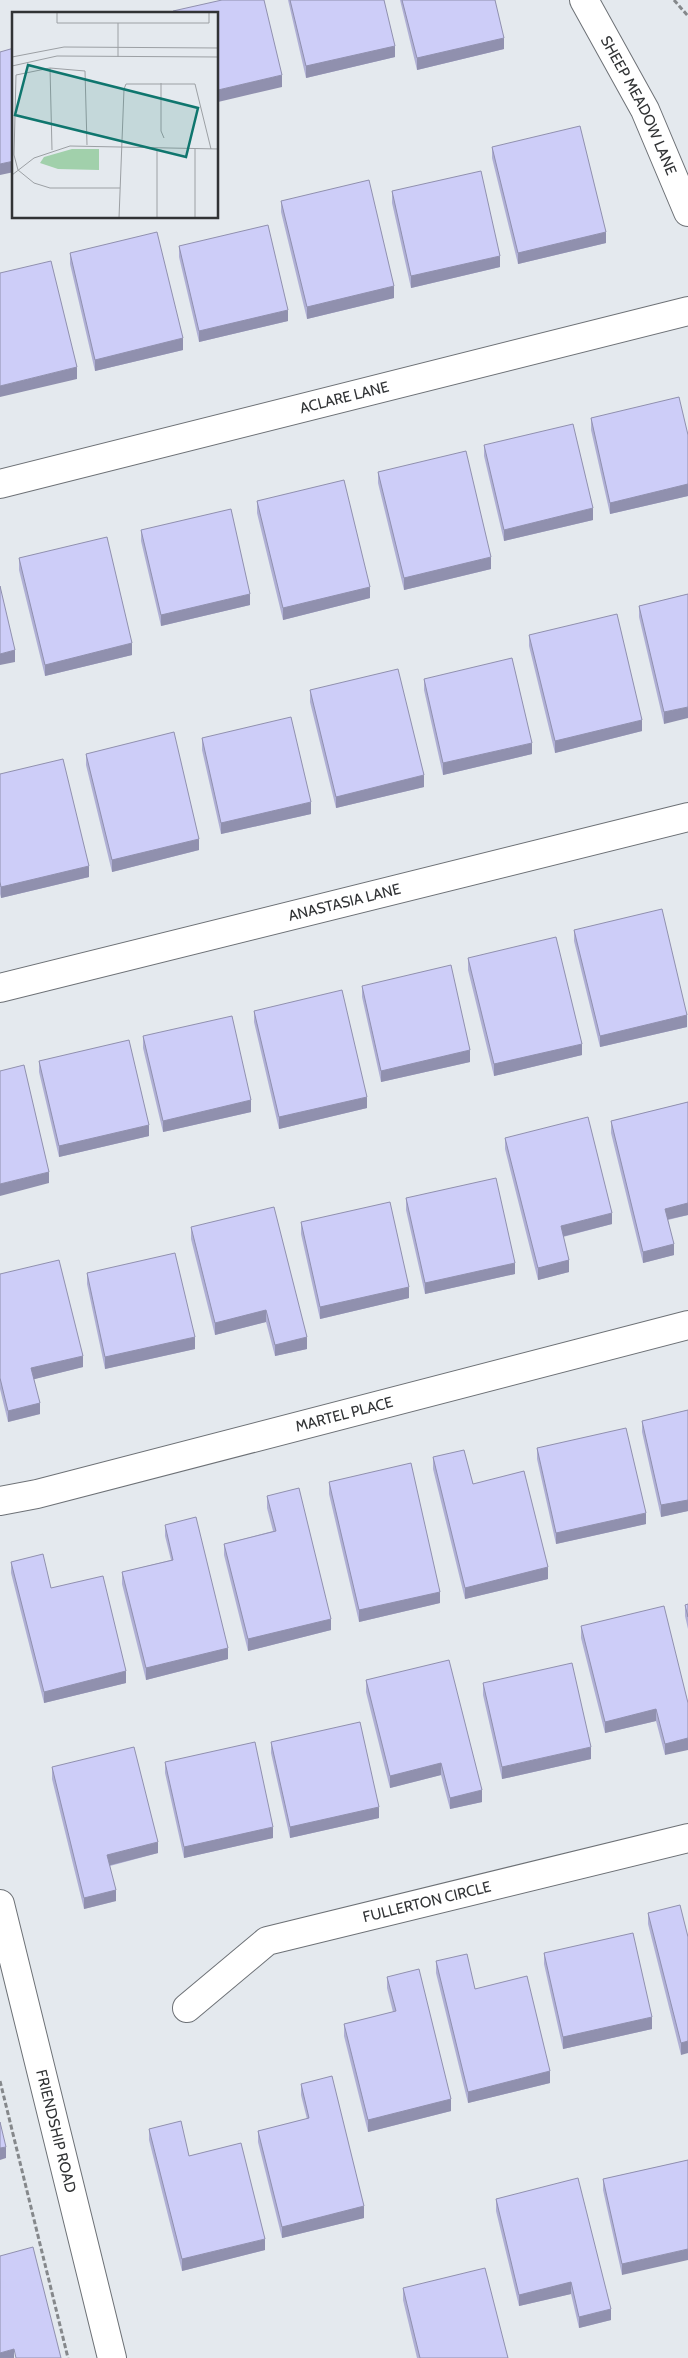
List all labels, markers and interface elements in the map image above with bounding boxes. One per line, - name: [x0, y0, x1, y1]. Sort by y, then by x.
- inset map: [12, 12, 219, 219]
- street label: SHEEP MEADOW LANE: [597, 33, 680, 178]
- street label: ACLARE LANE: [298, 378, 391, 417]
- street label: ANASTASIA LANE: [286, 880, 403, 925]
- street label: MARTEL PLACE: [293, 1393, 395, 1436]
- street label: FULLERTON CIRCLE: [361, 1878, 493, 1926]
- street label: FRIENDSHIP ROAD: [32, 2068, 80, 2195]

